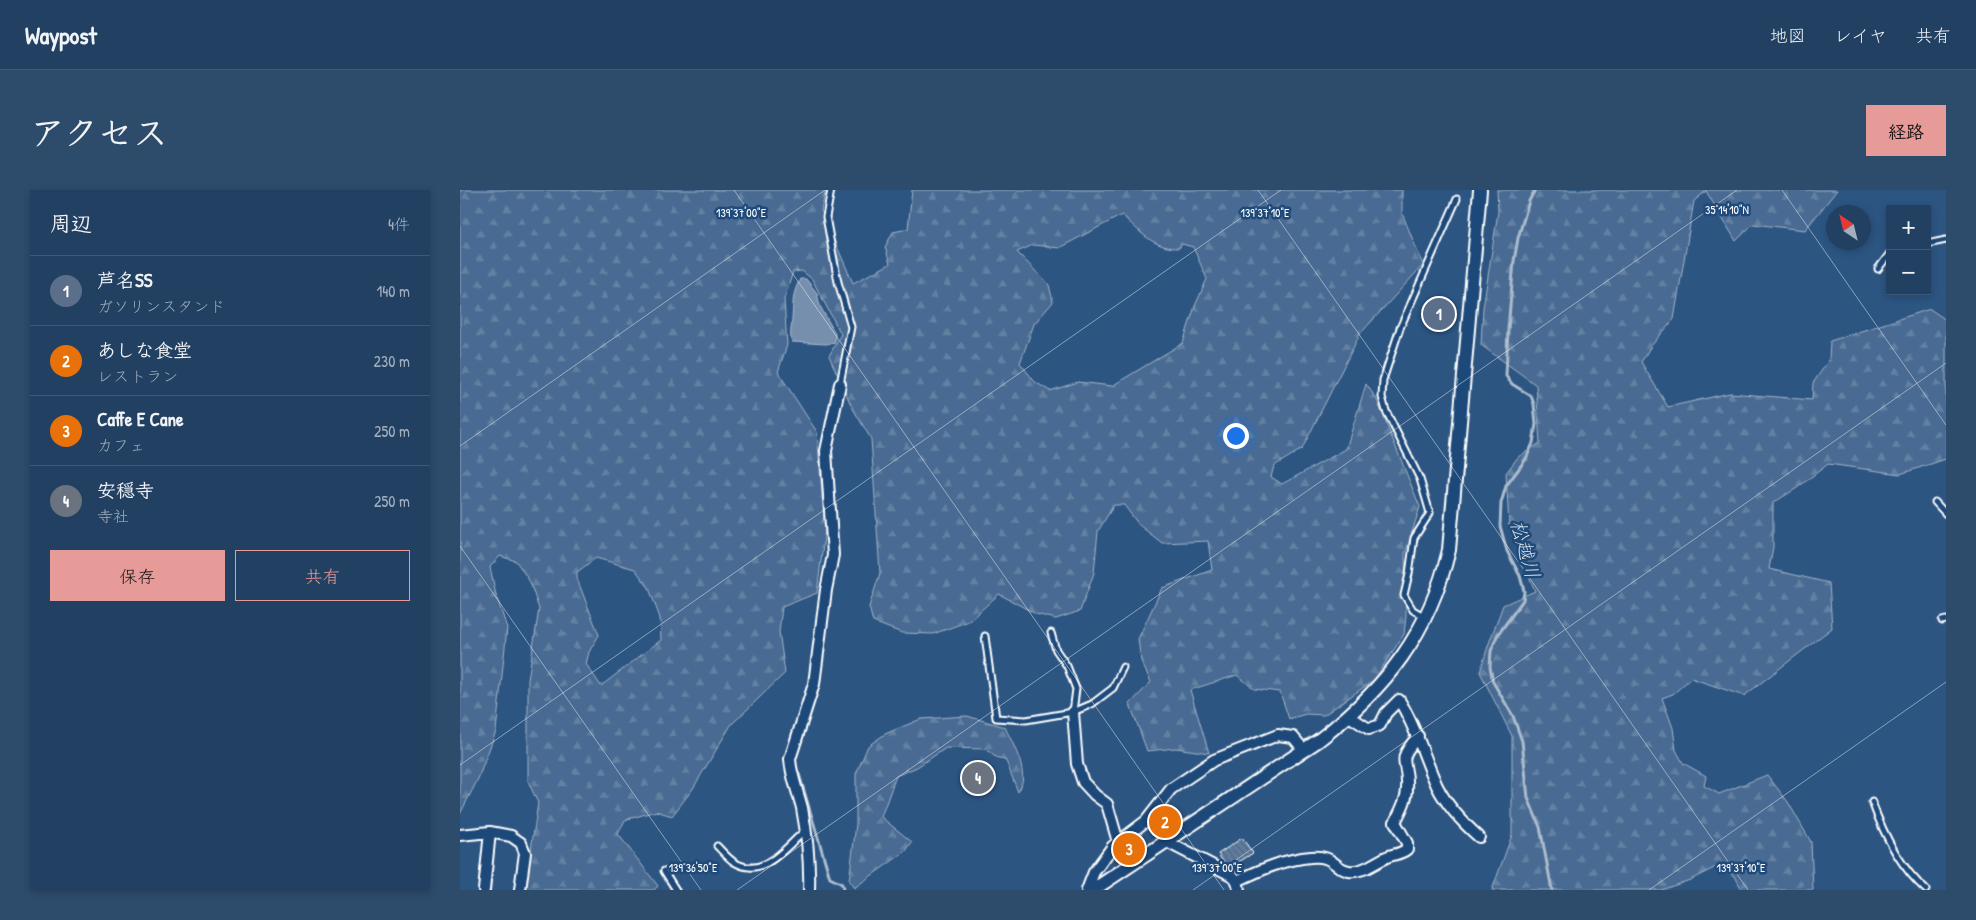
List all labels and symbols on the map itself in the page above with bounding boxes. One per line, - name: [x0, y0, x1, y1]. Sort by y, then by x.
- text: 35°14'10"N: [1705, 201, 1749, 218]
- text: 139°37'00"E: [716, 204, 767, 221]
- text: 139°37'10"E: [1241, 204, 1290, 221]
- north arrow: [1826, 205, 1871, 250]
- pin: 1: [1423, 295, 1455, 333]
- your location: [1223, 423, 1249, 449]
- water label: 松越川: [1505, 516, 1547, 582]
- pin: 4: [962, 759, 994, 797]
- pin: 2: [1149, 803, 1181, 841]
- pin: 3: [1113, 830, 1145, 868]
- text: 139°36'50"E: [669, 859, 718, 876]
- text: 139°37'00"E: [1192, 859, 1243, 876]
- text: 139°37'10"E: [1717, 859, 1766, 876]

